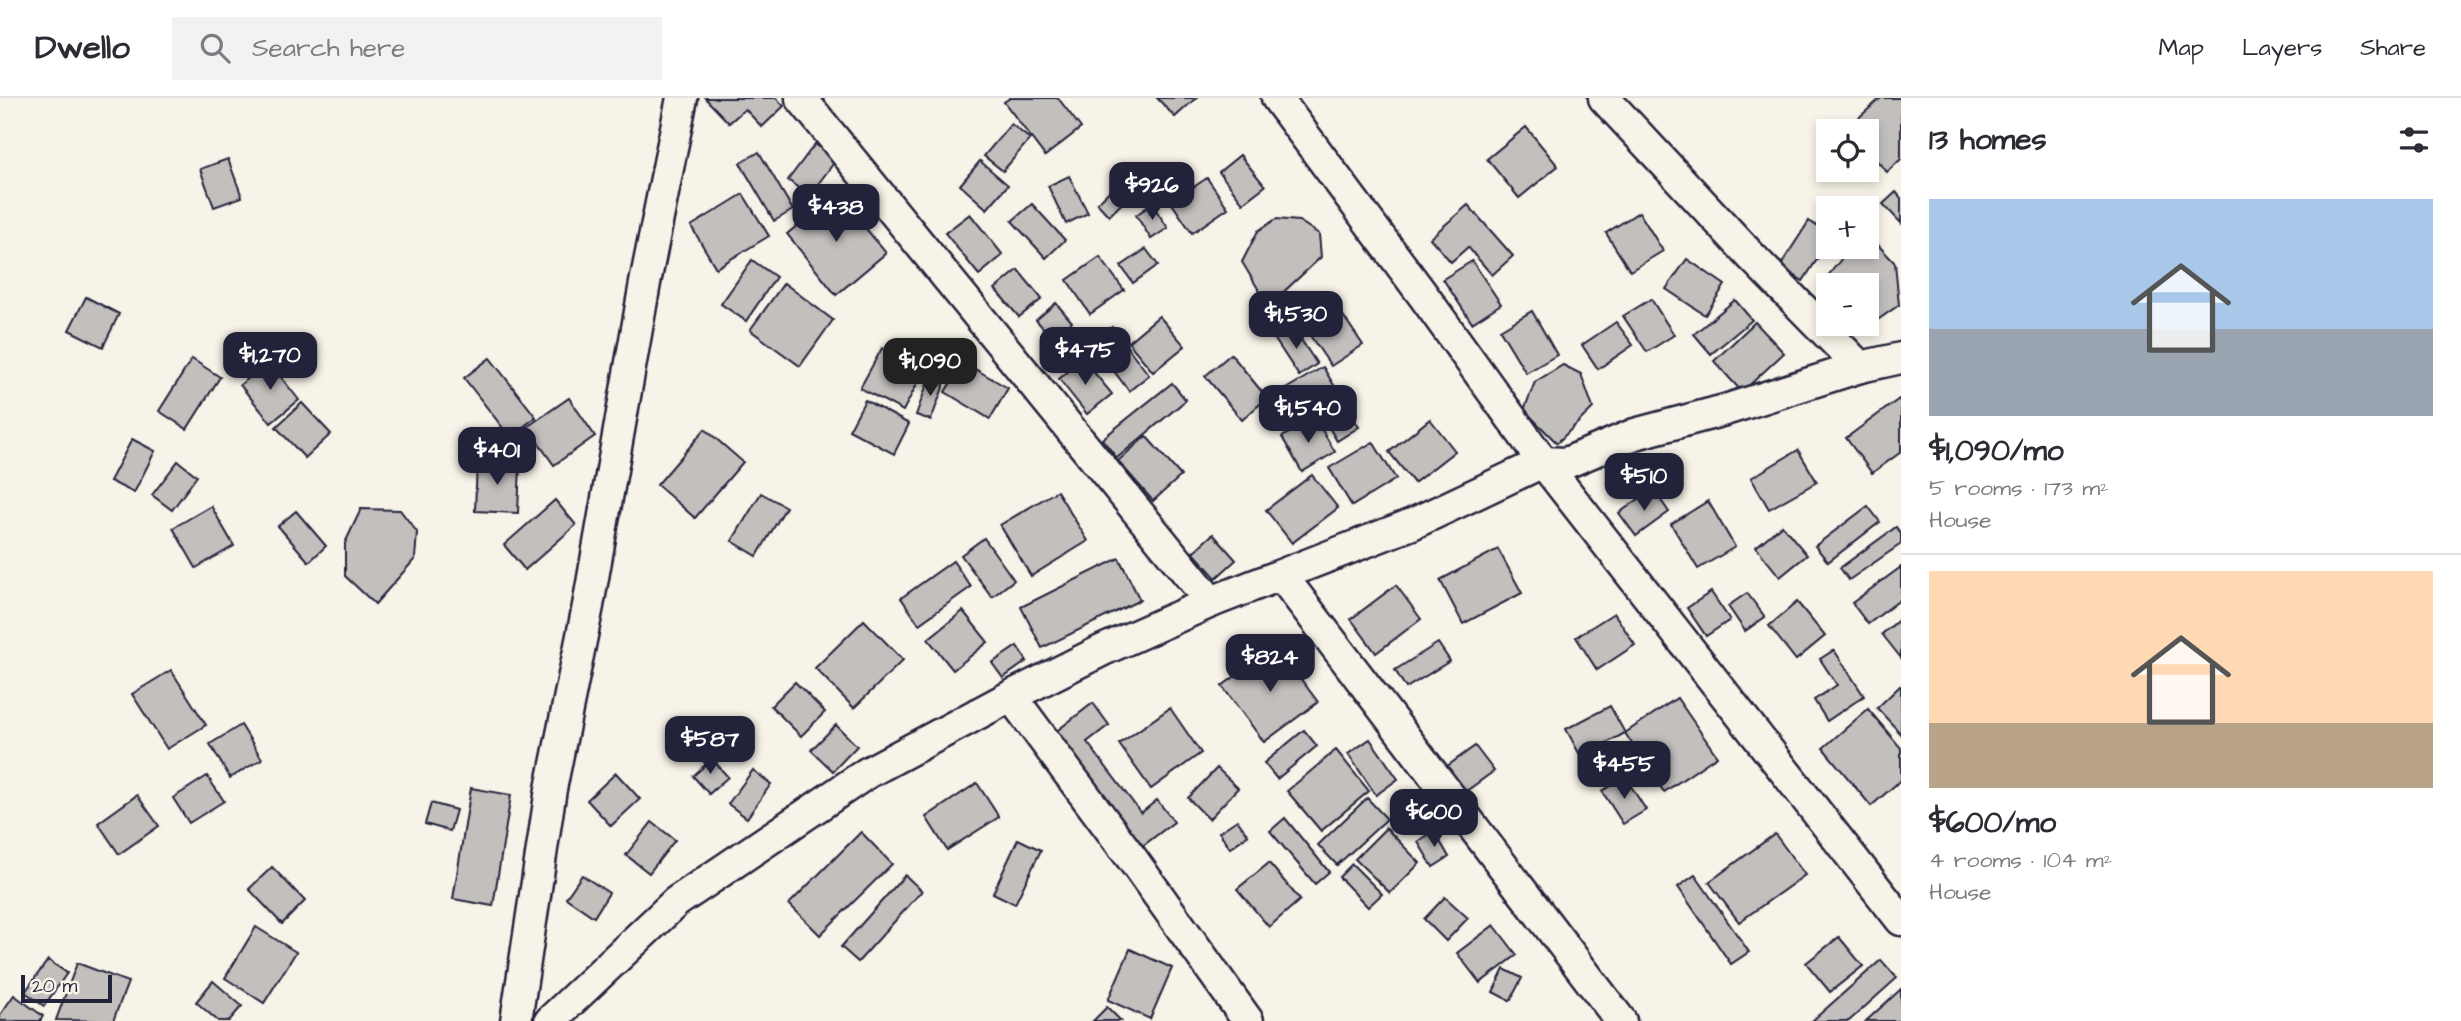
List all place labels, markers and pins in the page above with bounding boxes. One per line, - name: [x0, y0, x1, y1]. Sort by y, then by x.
- pin: $926: [1111, 162, 1193, 222]
- pin: $438: [795, 184, 877, 244]
- pin: $1,530: [1239, 292, 1353, 351]
- pin: $475: [1044, 328, 1126, 387]
- pin: $1,270: [213, 332, 327, 392]
- pin: $1,090: [873, 338, 987, 398]
- pin: $1,540: [1251, 386, 1365, 445]
- pin: $401: [456, 428, 538, 487]
- pin: $510: [1603, 454, 1685, 513]
- pin: $824: [1229, 634, 1311, 694]
- pin: $587: [669, 716, 751, 776]
- pin: $455: [1583, 742, 1665, 801]
- pin: $600: [1393, 790, 1475, 849]

